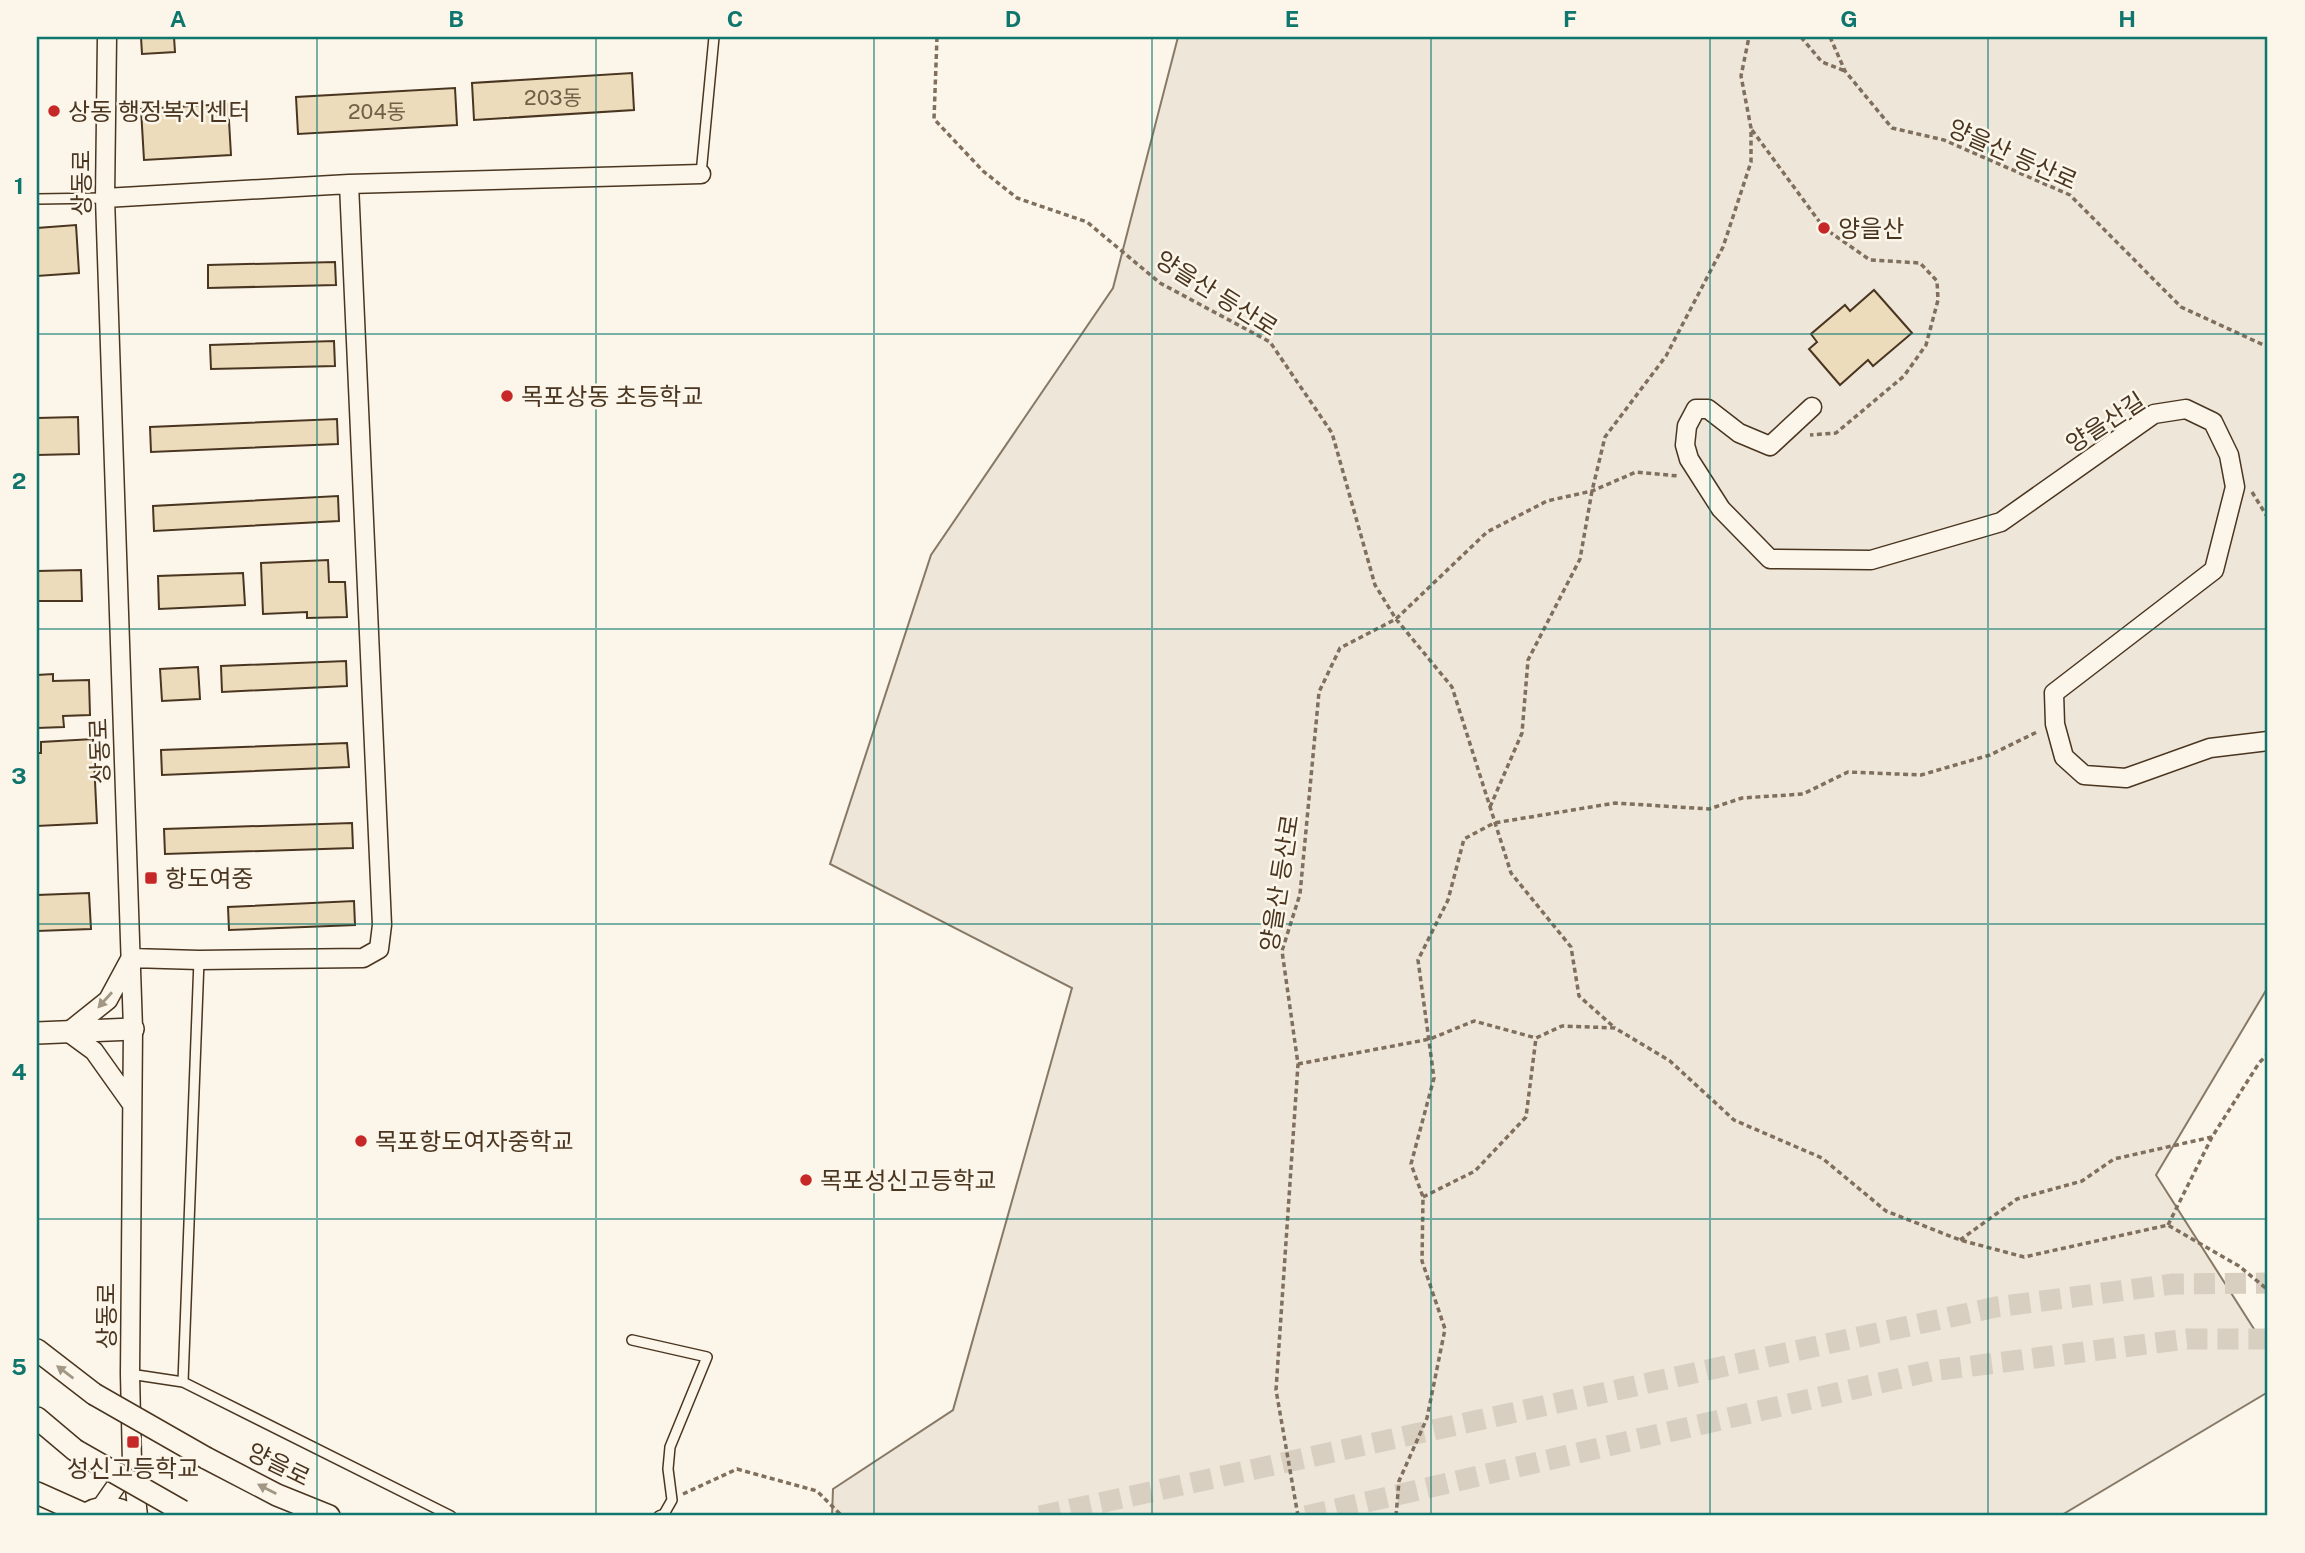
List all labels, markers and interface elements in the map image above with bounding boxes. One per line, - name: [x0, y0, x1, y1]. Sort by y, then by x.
- text: A: [170, 5, 187, 32]
- text: B: [448, 5, 464, 32]
- text: C: [727, 5, 743, 32]
- text: D: [1005, 5, 1021, 32]
- text: E: [1285, 5, 1299, 32]
- text: F: [1563, 5, 1577, 32]
- text: G: [1840, 5, 1858, 32]
- text: H: [2118, 5, 2136, 32]
- house number: 203동: [524, 85, 582, 110]
- place label: 상동 행정복지센터: [68, 97, 250, 125]
- house number: 204동: [348, 99, 406, 124]
- marker: 상동 행정복지센터: [46, 103, 62, 119]
- street label: 양을산 등산로: [1944, 113, 2082, 195]
- street label: 상동로: [67, 150, 95, 216]
- text: 1: [14, 172, 24, 199]
- place label: 양을산: [1838, 214, 1904, 242]
- marker: 양을산: [1816, 220, 1832, 236]
- street label: 양을산 등산로: [1151, 244, 1283, 342]
- place label: 목포상동 초등학교: [521, 382, 703, 410]
- street label: 양을산길: [2060, 386, 2150, 458]
- marker: 목포상동 초등학교: [499, 388, 515, 404]
- text: 2: [12, 467, 26, 494]
- street label: 상동로: [84, 717, 114, 785]
- text: 3: [11, 762, 27, 789]
- street label: 양을산 등산로: [1254, 813, 1304, 953]
- place label: 항도여중: [165, 864, 253, 892]
- marker: 항도여중: [143, 870, 159, 886]
- one-way arrow: [97, 991, 113, 1009]
- text: 4: [11, 1058, 27, 1085]
- place label: 목포항도여자중학교: [375, 1127, 574, 1155]
- marker: 목포항도여자중학교: [353, 1133, 369, 1149]
- place label: 목포성신고등학교: [820, 1166, 997, 1194]
- marker: 목포성신고등학교: [798, 1172, 814, 1188]
- street label: 상동로: [92, 1283, 120, 1349]
- text: 5: [11, 1353, 27, 1380]
- one-way arrow: [56, 1365, 75, 1379]
- marker: 성신고등학교: [125, 1434, 141, 1450]
- street label: 양을로: [243, 1437, 315, 1491]
- place label: 성신고등학교: [67, 1454, 199, 1482]
- one-way arrow: [257, 1483, 276, 1495]

